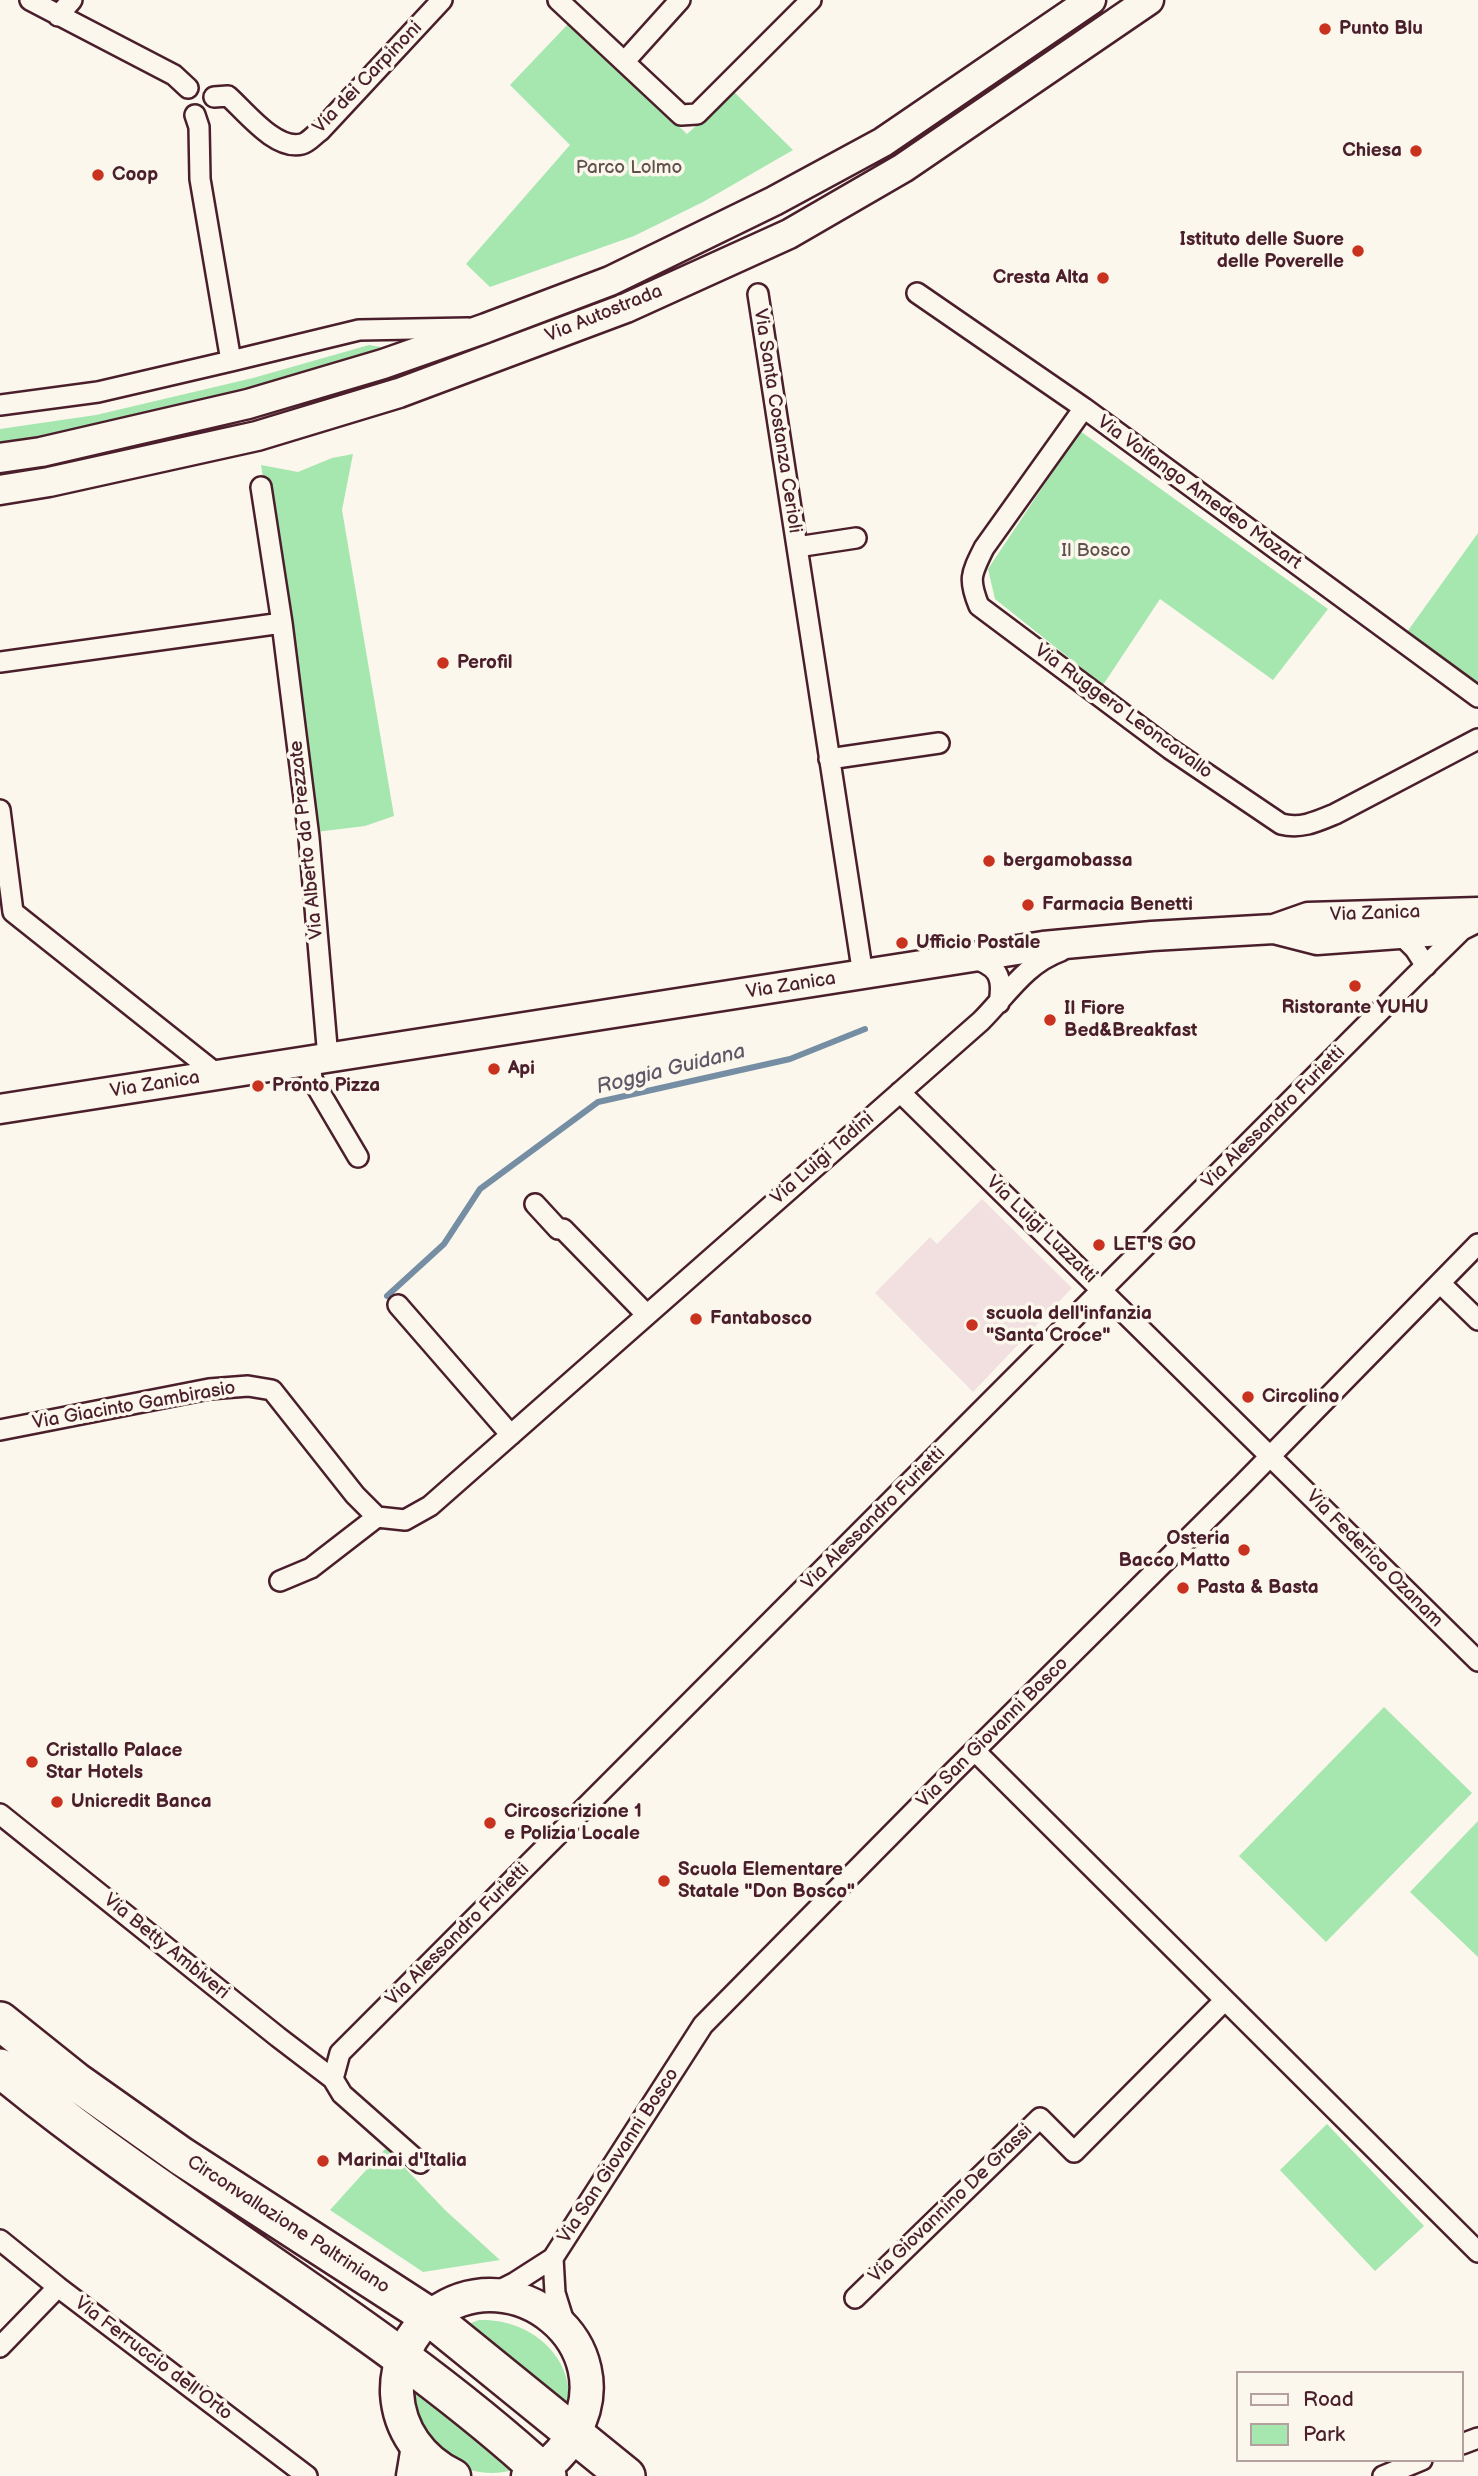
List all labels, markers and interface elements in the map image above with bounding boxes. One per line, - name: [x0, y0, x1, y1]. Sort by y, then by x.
- street label: Via dei Carpinoni: [309, 17, 427, 139]
- place label: Punto Blu: [1339, 18, 1423, 40]
- marker: Punto Blu: [1317, 21, 1333, 37]
- place label: Chiesa: [1342, 140, 1402, 162]
- marker: Chiesa: [1408, 143, 1424, 159]
- park label: Parco Lolmo: [576, 157, 682, 179]
- place label: Coop: [112, 164, 158, 186]
- marker: Coop: [90, 167, 106, 183]
- place label: Istituto delle Suore delle Poverelle: [1179, 229, 1344, 273]
- marker: Istituto delle Suore delle Poverelle: [1350, 243, 1366, 259]
- place label: Cresta Alta: [993, 267, 1089, 289]
- marker: Cresta Alta: [1095, 270, 1111, 286]
- street label: Via Autostrada: [542, 280, 666, 348]
- street label: Via Santa Costanza Cerioli: [748, 307, 806, 535]
- street label: Via Volfango Amedeo Mozart: [1092, 411, 1306, 575]
- park label: Il Bosco: [1061, 540, 1131, 562]
- street label: Via Ruggero Leoncavallo: [1029, 640, 1217, 784]
- place label: Perofil: [457, 652, 513, 674]
- marker: Perofil: [435, 655, 451, 671]
- street label: Via Alberto da Prezzate: [285, 739, 329, 941]
- place label: bergamobassa: [1003, 850, 1133, 872]
- marker: bergamobassa: [981, 853, 997, 869]
- place label: Farmacia Benetti: [1042, 894, 1193, 916]
- marker: Farmacia Benetti: [1020, 897, 1036, 913]
- street label: Via Zanica: [1329, 901, 1421, 927]
- place label: Ufficio Postale: [916, 932, 1041, 954]
- marker: Ufficio Postale: [894, 935, 910, 951]
- street label: Via Zanica: [745, 968, 837, 1004]
- marker: Ristorante YUHU: [1347, 978, 1363, 994]
- place label: Ristorante YUHU: [1282, 997, 1428, 1019]
- place label: Il Fiore Bed&Breakfast: [1064, 998, 1197, 1042]
- marker: Il Fiore Bed&Breakfast: [1042, 1012, 1058, 1028]
- water label: Roggia Guidana: [594, 1039, 748, 1101]
- street label: Via Alessandro Furietti: [1198, 1042, 1350, 1194]
- place label: Api: [508, 1058, 535, 1080]
- marker: Api: [486, 1061, 502, 1077]
- street label: Via Zanica: [109, 1067, 201, 1103]
- place label: Pronto Pizza: [272, 1075, 380, 1097]
- marker: Pronto Pizza: [250, 1078, 266, 1094]
- street label: Via Luigi Tadini: [767, 1108, 879, 1210]
- street label: Via Luigi Luzzatti: [981, 1171, 1101, 1289]
- place label: LET'S GO: [1113, 1234, 1196, 1256]
- marker: LET'S GO: [1091, 1237, 1107, 1253]
- place label: scuola dell'infanzia "Santa Croce": [986, 1303, 1152, 1347]
- place label: Fantabosco: [710, 1308, 812, 1330]
- marker: Fantabosco: [688, 1311, 704, 1327]
- marker: scuola dell'infanzia "Santa Croce": [964, 1317, 980, 1333]
- street label: Via Giacinto Gambirasio: [31, 1377, 237, 1435]
- place label: Circolino: [1262, 1386, 1339, 1408]
- marker: Circolino: [1240, 1389, 1256, 1405]
- street label: Via Alessandro Furietti: [798, 1443, 950, 1595]
- street label: Via Federico Ozanam: [1301, 1486, 1447, 1632]
- place label: Osteria Bacco Matto: [1118, 1528, 1230, 1572]
- marker: Osteria Bacco Matto: [1236, 1542, 1252, 1558]
- place label: Pasta & Basta: [1197, 1577, 1319, 1599]
- marker: Pasta & Basta: [1175, 1580, 1191, 1596]
- street label: Via San Giovanni Bosco: [913, 1653, 1073, 1813]
- place label: Cristallo Palace Star Hotels: [46, 1740, 182, 1784]
- marker: Cristallo Palace Star Hotels: [24, 1754, 40, 1770]
- place label: Unicredit Banca: [71, 1791, 212, 1813]
- marker: Unicredit Banca: [49, 1794, 65, 1810]
- place label: Circoscrizione 1 e Polizia Locale: [504, 1801, 642, 1845]
- marker: Circoscrizione 1 e Polizia Locale: [482, 1815, 498, 1831]
- street label: Via Alessandro Furietti: [382, 1859, 534, 2011]
- place label: Scuola Elementare Statale "Don Bosco": [678, 1859, 855, 1903]
- marker: Scuola Elementare Statale "Don Bosco": [656, 1873, 672, 1889]
- street label: Via Betty Ambiveri: [99, 1889, 233, 2005]
- street label: Via San Giovanni Bosco: [554, 2064, 684, 2248]
- street label: Via Giovannino De Grassi: [865, 2120, 1037, 2288]
- place label: Marinai d'Italia: [337, 2150, 467, 2172]
- street label: Circonvallazione Paltriniano: [182, 2151, 394, 2299]
- marker: Marinai d'Italia: [315, 2153, 331, 2169]
- street label: Via Ferruccio dell'Orto: [70, 2292, 236, 2426]
- legend: [1236, 2371, 1464, 2462]
- text: Road: [1303, 2387, 1354, 2412]
- text: Park: [1303, 2422, 1345, 2447]

